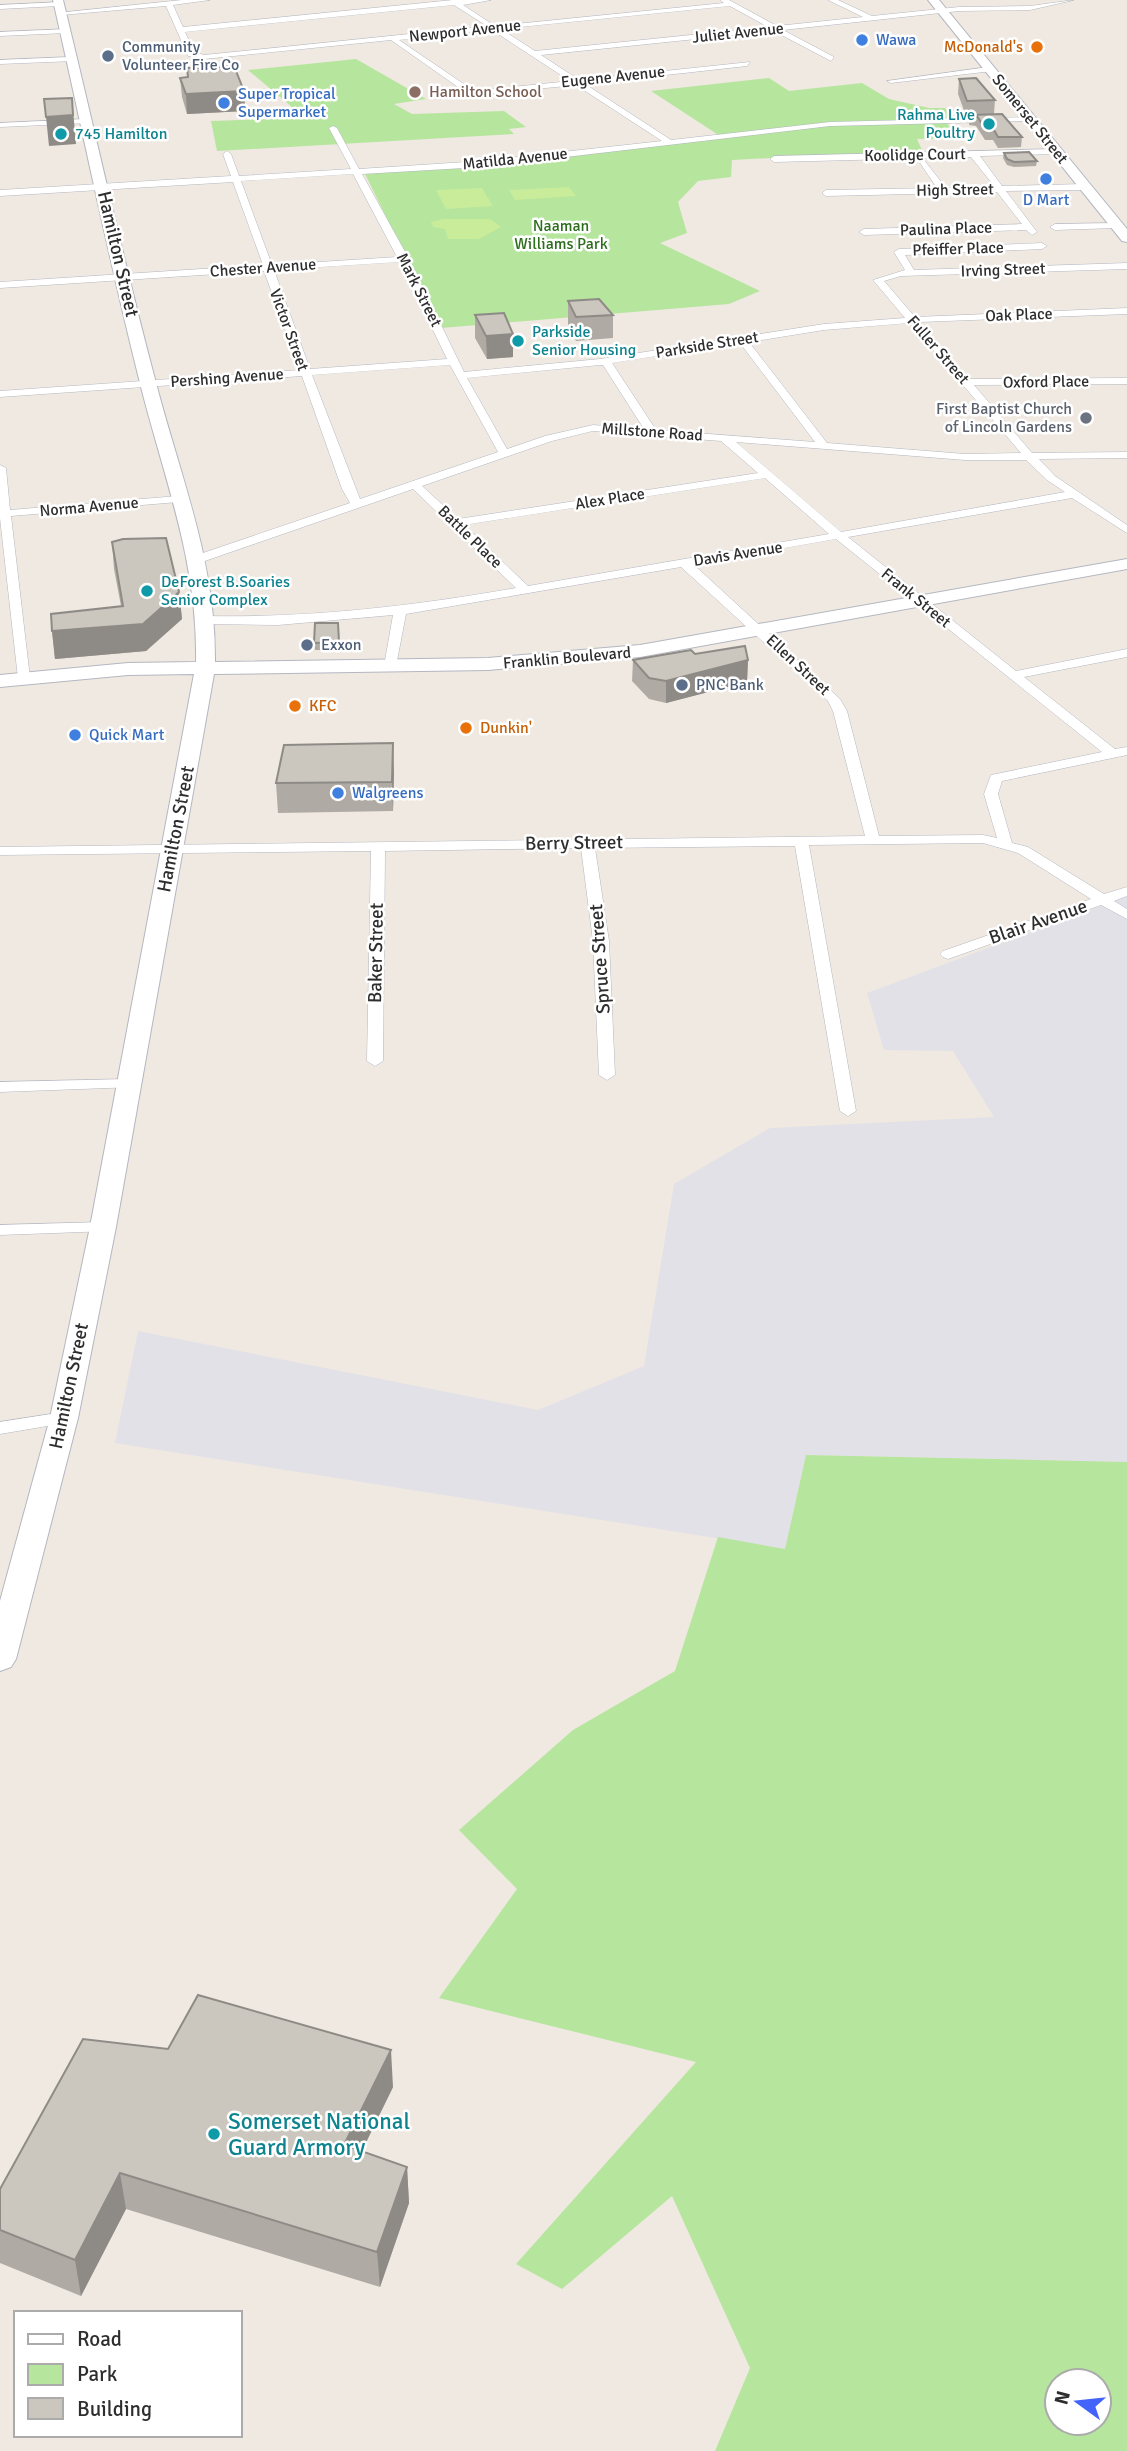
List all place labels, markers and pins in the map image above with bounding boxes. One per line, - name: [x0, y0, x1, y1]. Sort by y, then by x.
- place label: Wawa: [876, 30, 916, 50]
- marker: Wawa: [854, 32, 870, 48]
- place label: Community Volunteer Fire Co: [122, 37, 239, 75]
- place label: McDonald's: [944, 37, 1023, 57]
- marker: McDonald's: [1029, 39, 1045, 55]
- marker: Community Volunteer Fire Co: [100, 48, 116, 64]
- place label: Hamilton School: [429, 82, 542, 102]
- place label: Super Tropical Supermarket: [238, 84, 336, 122]
- marker: Hamilton School: [407, 84, 423, 100]
- marker: Super Tropical Supermarket: [216, 95, 232, 111]
- place label: Rahma Live Poultry: [897, 105, 976, 143]
- marker: Rahma Live Poultry: [981, 116, 997, 132]
- place label: 745 Hamilton: [75, 124, 167, 144]
- marker: 745 Hamilton: [53, 126, 69, 142]
- marker: D Mart: [1038, 171, 1054, 187]
- place label: D Mart: [1023, 190, 1070, 210]
- place label: Parkside Senior Housing: [532, 322, 636, 360]
- marker: Parkside Senior Housing: [510, 333, 526, 349]
- place label: First Baptist Church of Lincoln Gardens: [936, 399, 1072, 437]
- marker: First Baptist Church of Lincoln Gardens: [1078, 410, 1094, 426]
- place label: DeForest B.Soaries Senior Complex: [161, 572, 290, 610]
- marker: DeForest B.Soaries Senior Complex: [139, 583, 155, 599]
- place label: Exxon: [321, 635, 362, 655]
- marker: Exxon: [299, 637, 315, 653]
- place label: PNC Bank: [696, 675, 764, 695]
- marker: PNC Bank: [674, 677, 690, 693]
- place label: KFC: [309, 696, 337, 716]
- marker: KFC: [287, 698, 303, 714]
- place label: Dunkin': [480, 718, 532, 738]
- marker: Dunkin': [458, 720, 474, 736]
- place label: Quick Mart: [89, 725, 165, 745]
- marker: Quick Mart: [67, 727, 83, 743]
- place label: Walgreens: [352, 783, 424, 803]
- marker: Walgreens: [330, 785, 346, 801]
- place label: Somerset National Guard Armory: [228, 2107, 410, 2162]
- marker: Somerset National Guard Armory: [206, 2126, 222, 2142]

